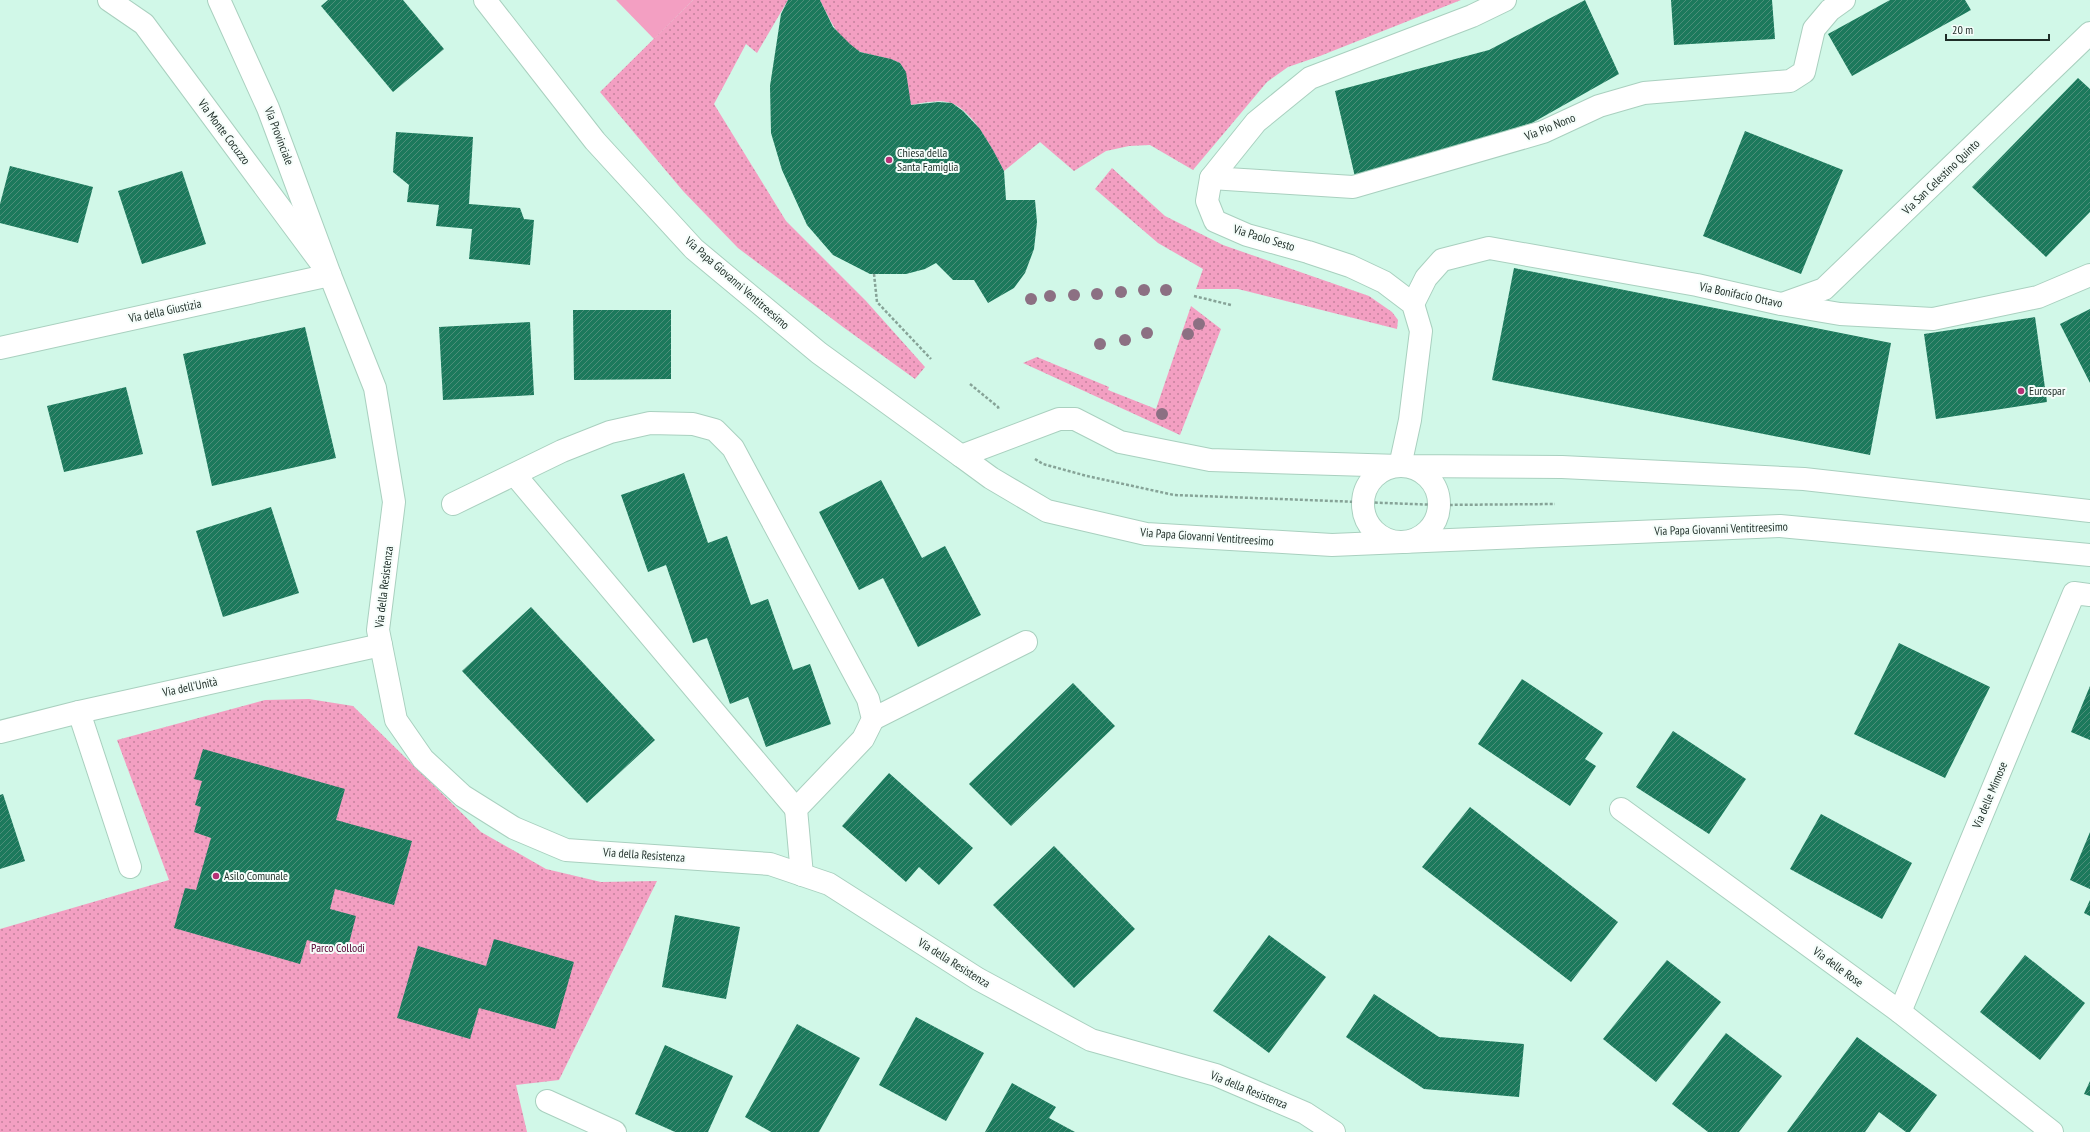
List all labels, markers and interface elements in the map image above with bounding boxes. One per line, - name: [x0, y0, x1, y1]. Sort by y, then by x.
- scale bar: [1946, 16, 2049, 42]
- text: 20 m: [1952, 22, 1973, 37]
- street label: Via Monte Cocuzzo: [194, 95, 254, 167]
- street label: Via Provinciale: [261, 104, 297, 167]
- street label: Via Pio Nono: [1521, 110, 1577, 144]
- street label: Via San Celestino Quinto: [1898, 136, 1983, 218]
- place label: Chiesa della Santa Famiglia: [897, 145, 959, 174]
- marker: Chiesa della Santa Famiglia: [884, 155, 894, 165]
- street label: Via Paolo Sesto: [1231, 221, 1297, 254]
- street label: Via Papa Giovanni Ventitreesimo: [681, 232, 793, 332]
- street label: Via Bonifacio Ottavo: [1697, 278, 1784, 311]
- street label: Via della Giustizia: [126, 295, 203, 326]
- place label: Eurospar: [2029, 383, 2066, 398]
- marker: Eurospar: [2016, 386, 2026, 396]
- street label: Via Papa Giovanni Ventitreesimo: [1653, 519, 1788, 538]
- street label: Via Papa Giovanni Ventitreesimo: [1139, 524, 1274, 549]
- street label: Via della Resistenza: [371, 545, 396, 630]
- street label: Via dell'Unità: [160, 673, 219, 700]
- street label: Via delle Mimose: [1968, 759, 2010, 831]
- street label: Via della Resistenza: [602, 844, 686, 865]
- place label: Asilo Comunale: [224, 868, 288, 883]
- marker: Asilo Comunale: [211, 871, 221, 881]
- street label: Via della Resistenza: [915, 934, 993, 991]
- park label: Parco Collodi: [311, 940, 365, 955]
- street label: Via delle Rose: [1810, 943, 1866, 990]
- street label: Via della Resistenza: [1207, 1067, 1290, 1112]

